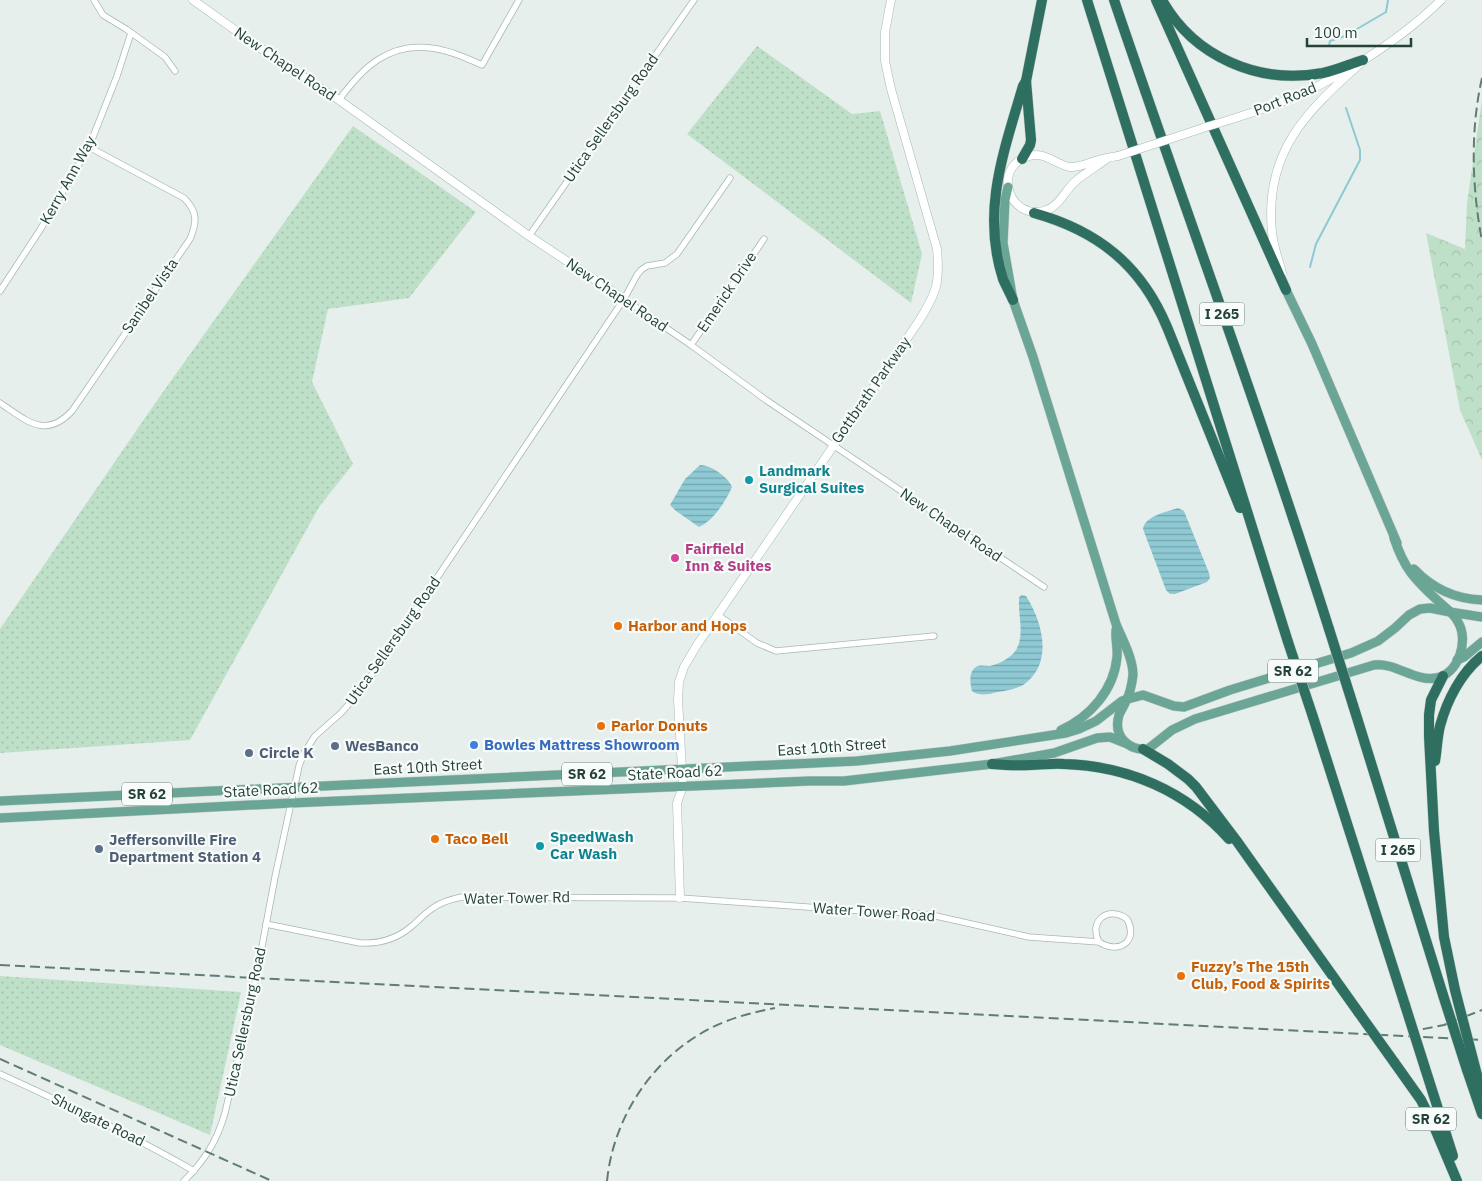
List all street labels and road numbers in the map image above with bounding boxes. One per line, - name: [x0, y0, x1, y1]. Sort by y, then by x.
- street label: New Chapel Road: [231, 23, 340, 105]
- street label: Utica Sellersburg Road: [559, 50, 662, 186]
- street label: Port Road: [1251, 77, 1319, 120]
- street label: Kerry Ann Way: [35, 132, 100, 227]
- street label: Emerick Drive: [693, 248, 761, 336]
- street label: Sanibel Vista: [117, 254, 182, 337]
- street label: New Chapel Road: [563, 254, 672, 336]
- road number: I 265: [1200, 302, 1244, 326]
- street label: Gottbrath Parkway: [827, 332, 915, 447]
- street label: New Chapel Road: [897, 484, 1006, 566]
- street label: Utica Sellersburg Road: [341, 573, 444, 709]
- road number: SR 62: [1268, 659, 1318, 682]
- street label: East 10th Street: [777, 733, 887, 760]
- street label: East 10th Street: [373, 754, 483, 779]
- street label: State Road 62: [627, 761, 723, 784]
- road number: SR 62: [562, 762, 612, 786]
- street label: State Road 62: [223, 778, 319, 801]
- road number: SR 62: [122, 782, 172, 806]
- road number: I 265: [1376, 838, 1420, 862]
- street label: Water Tower Rd: [464, 887, 570, 908]
- street label: Water Tower Road: [812, 898, 936, 925]
- street label: Utica Sellersburg Road: [219, 945, 270, 1099]
- street label: Shungate Road: [48, 1089, 148, 1150]
- road number: SR 62: [1406, 1108, 1456, 1130]

